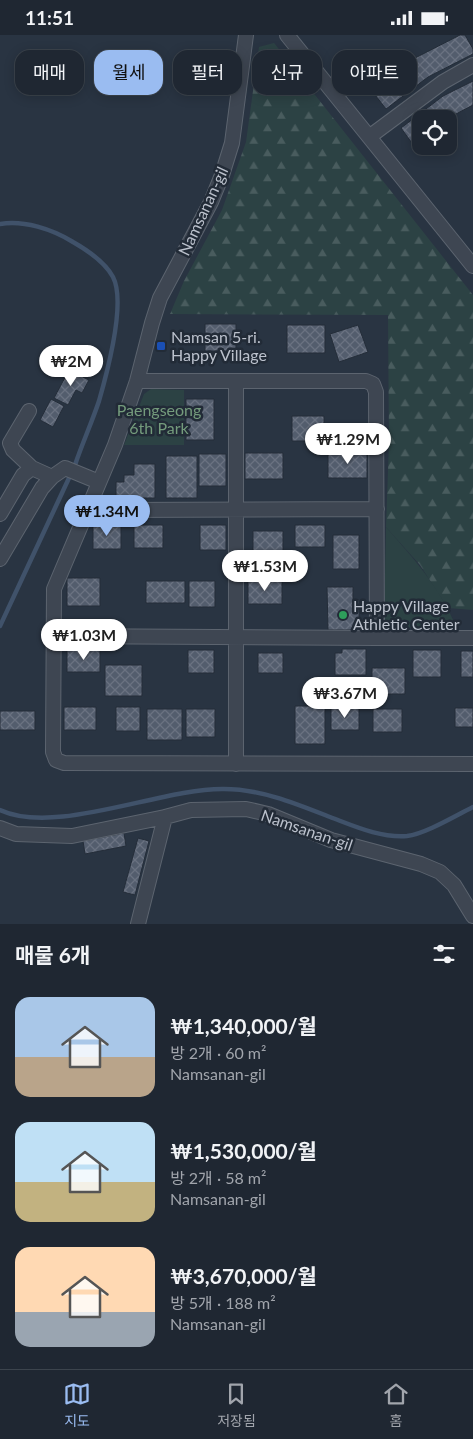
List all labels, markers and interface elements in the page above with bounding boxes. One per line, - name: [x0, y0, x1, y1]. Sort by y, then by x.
- text: 11:51: [25, 6, 74, 29]
- chip: 매매: [15, 50, 84, 95]
- chip: 월세: [94, 50, 163, 95]
- chip: 필터: [173, 50, 242, 95]
- chip: 신규: [252, 50, 322, 95]
- chip: 아파트: [332, 50, 417, 95]
- map controls: [412, 110, 457, 155]
- button: locate: [412, 110, 457, 155]
- street label: Namsanan-gil: [174, 163, 231, 258]
- place label: Namsan 5-ri. Happy Village: [171, 327, 267, 364]
- marker: Namsan 5-ri. Happy Village: [155, 340, 167, 352]
- pin: ₩2M: [47, 345, 95, 387]
- text: ₩2M: [50, 351, 92, 370]
- park label: Paengseong 6th Park: [117, 400, 201, 437]
- pin: ₩1.29M: [307, 423, 389, 465]
- text: ₩1.29M: [316, 429, 380, 448]
- pin: ₩1.34M: [66, 495, 148, 537]
- text: ₩1.34M: [75, 501, 139, 520]
- pin: ₩1.53M: [224, 549, 306, 592]
- text: ₩1.53M: [233, 556, 297, 575]
- place label: Happy Village Athletic Center: [353, 596, 460, 633]
- marker: Happy Village Athletic Center: [337, 609, 349, 621]
- pin: ₩1.03M: [43, 619, 125, 661]
- text: ₩1.03M: [52, 625, 116, 644]
- pin: ₩3.67M: [304, 677, 386, 719]
- text: ₩3.67M: [313, 683, 377, 702]
- street label: Namsanan-gil: [259, 805, 355, 854]
- icon: filters: [430, 940, 458, 968]
- text: 매물 6개: [15, 942, 90, 967]
- text: ₩1,340,000/월: [170, 1013, 317, 1038]
- icon: home: [55, 1017, 115, 1077]
- text: 방 2개 · 60 m²: [170, 1043, 266, 1062]
- text: Namsanan-gil: [170, 1064, 266, 1083]
- text: ₩1,530,000/월: [170, 1138, 317, 1163]
- icon: home: [55, 1142, 115, 1202]
- text: 방 2개 · 58 m²: [170, 1168, 266, 1187]
- text: Namsanan-gil: [170, 1189, 266, 1208]
- text: ₩3,670,000/월: [170, 1263, 317, 1288]
- icon: home: [55, 1267, 115, 1327]
- text: 방 5개 · 188 m²: [170, 1293, 276, 1312]
- text: Namsanan-gil: [170, 1314, 266, 1333]
- tab: 지도: [63, 1380, 91, 1430]
- tab: 저장됨: [217, 1380, 256, 1430]
- tab: 홈: [382, 1380, 410, 1430]

